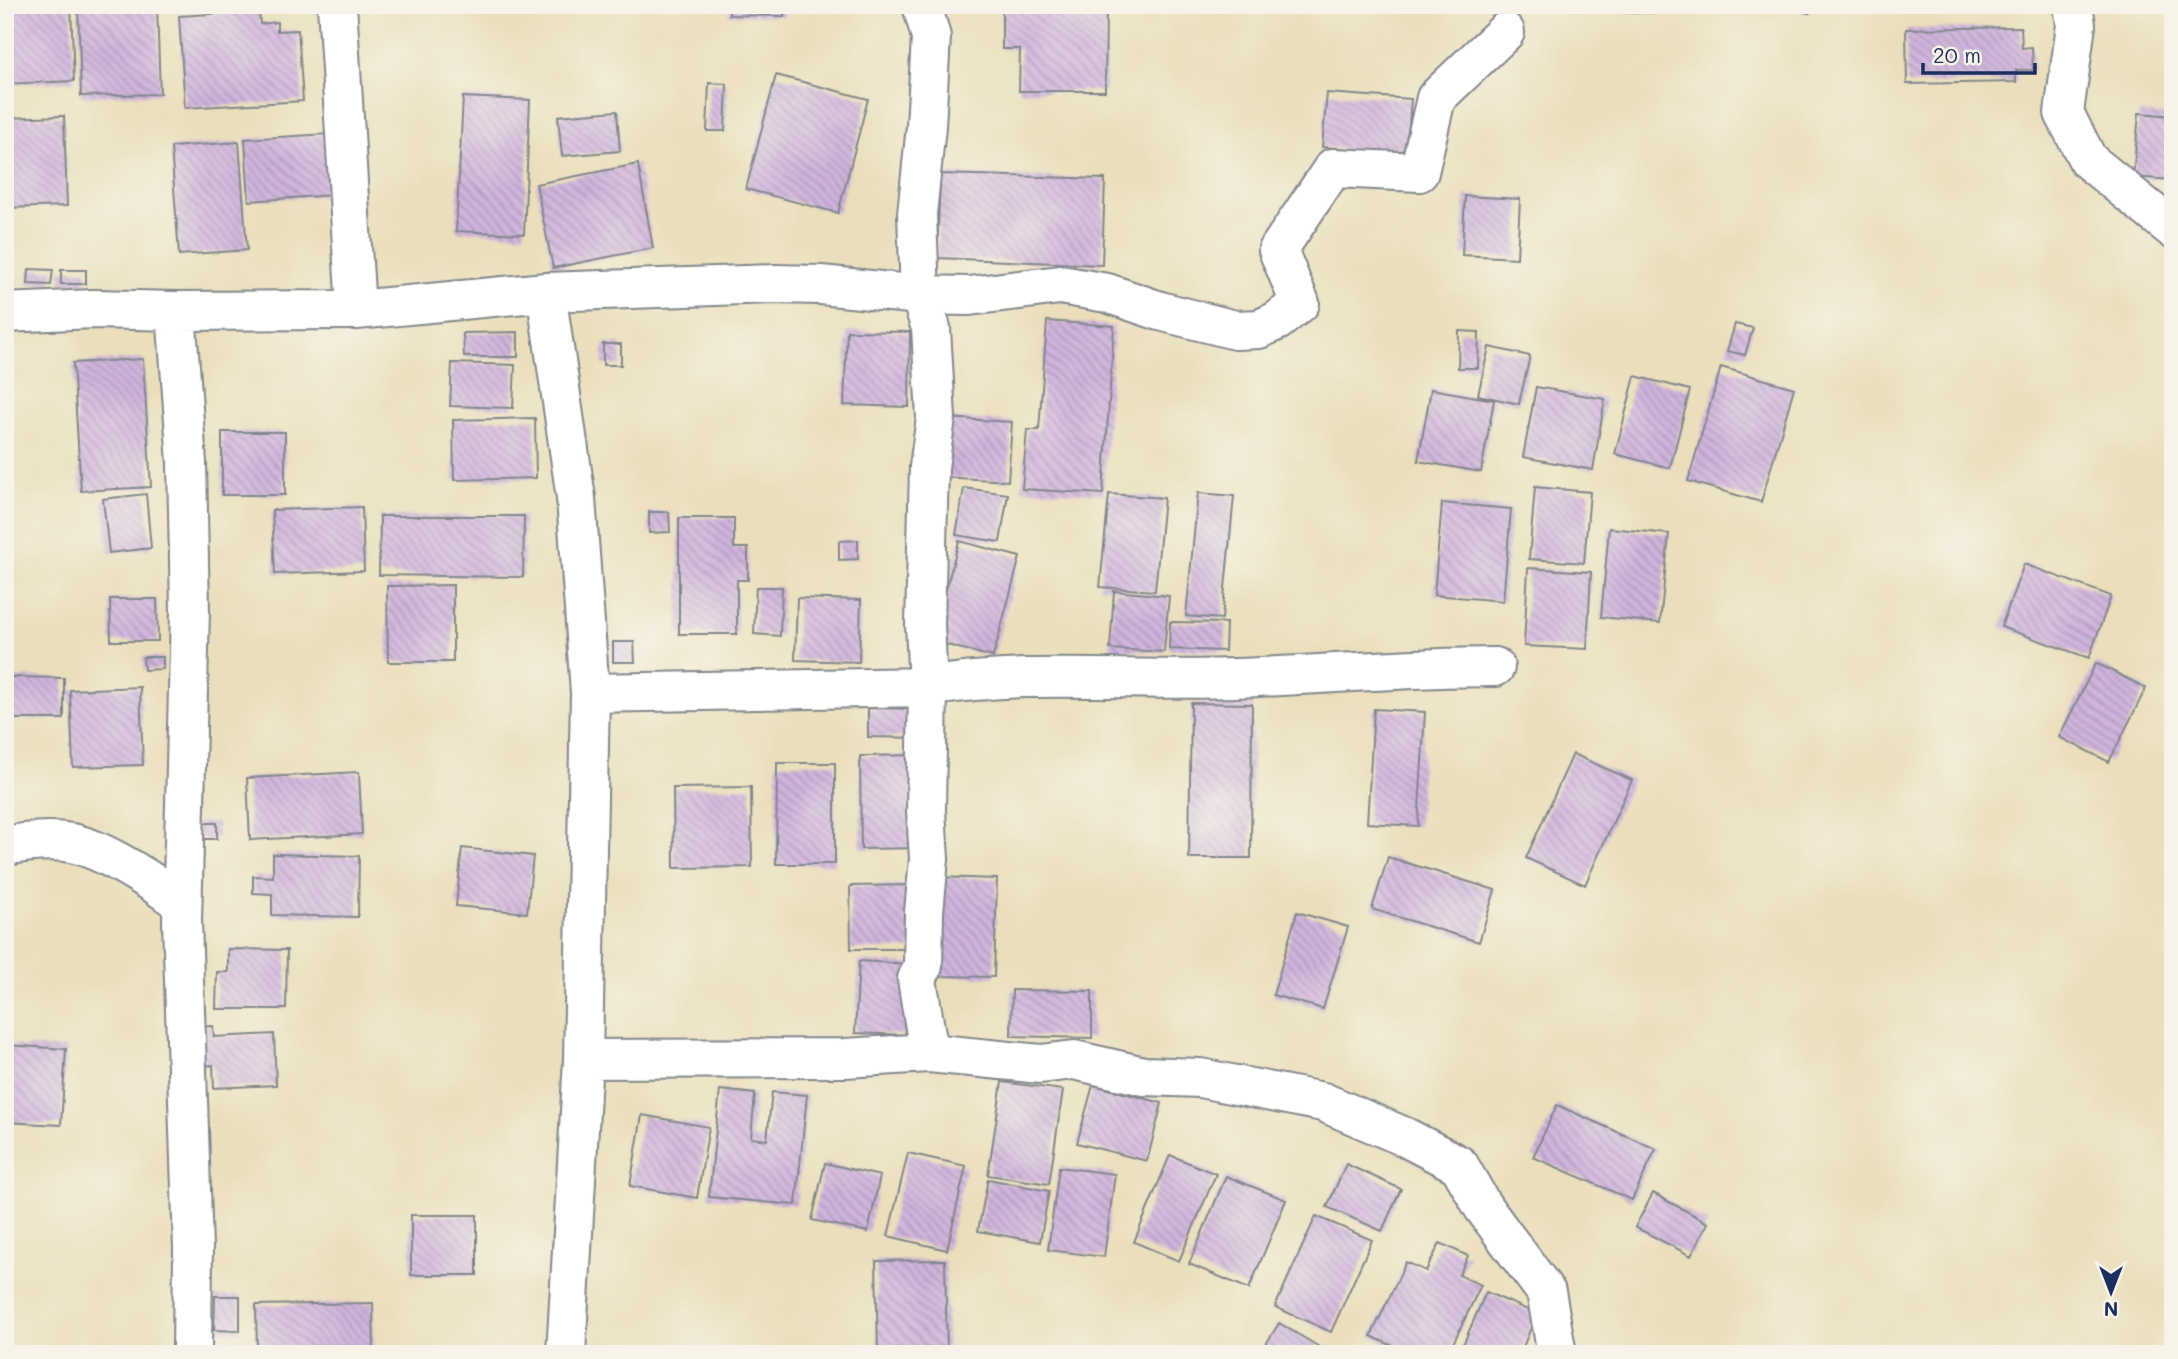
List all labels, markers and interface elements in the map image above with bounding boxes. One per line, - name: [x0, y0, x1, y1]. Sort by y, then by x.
- scale bar: [1923, 32, 2035, 76]
- text: 20 m: [1933, 41, 1981, 68]
- north arrow: [2076, 1258, 2146, 1328]
- text: N: [2104, 1297, 2118, 1322]

